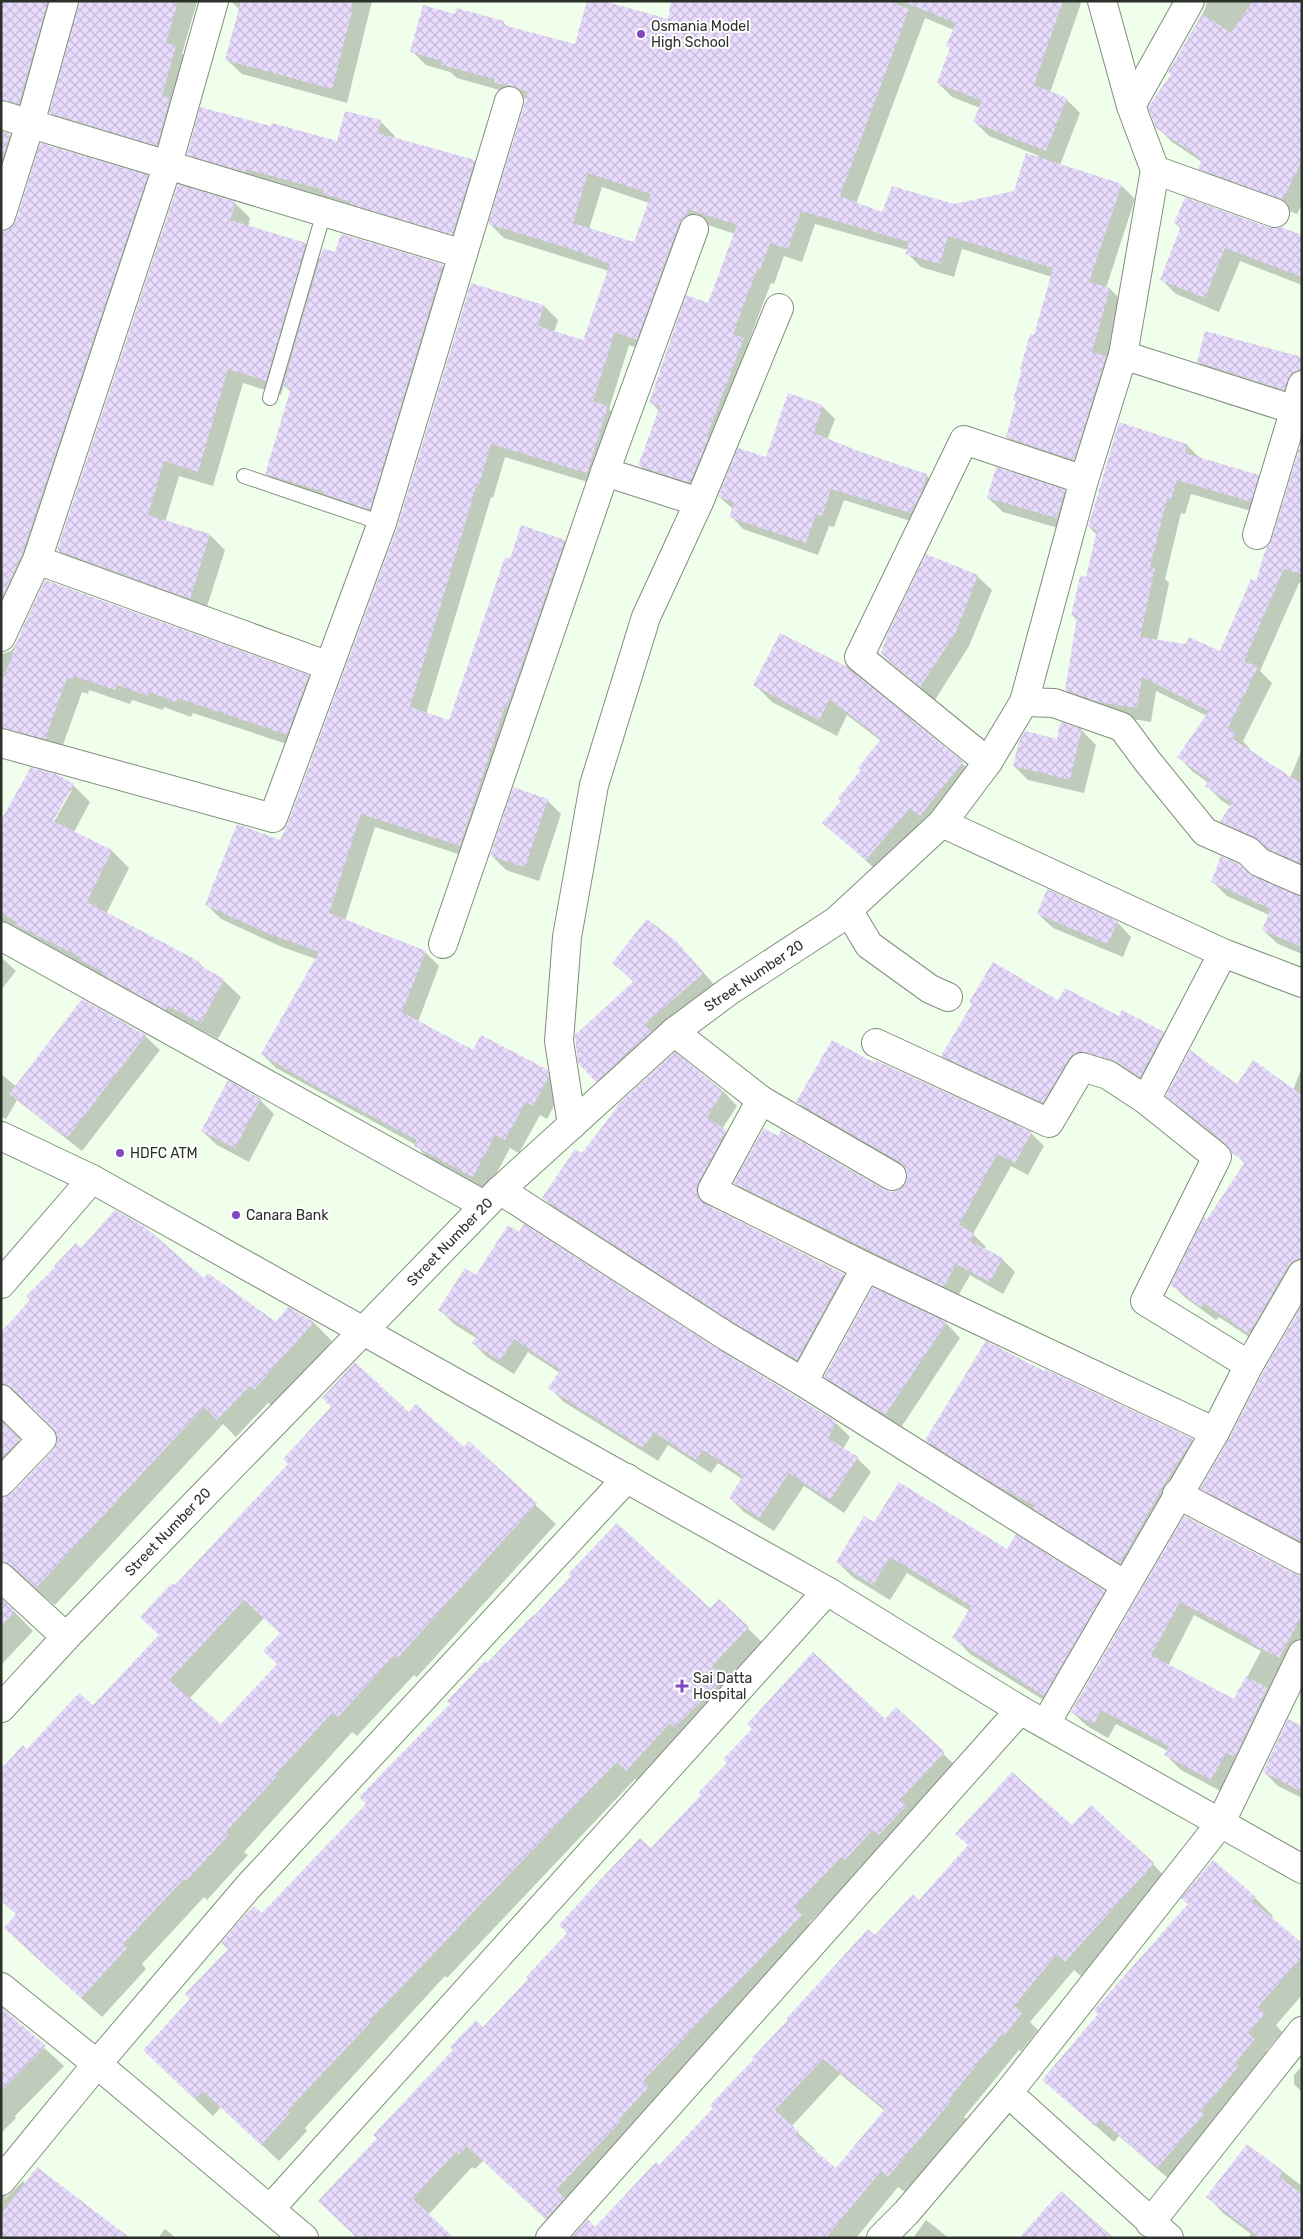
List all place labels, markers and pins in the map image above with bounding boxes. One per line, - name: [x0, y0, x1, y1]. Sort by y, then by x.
- place label: Osmania Model High School: [651, 18, 750, 51]
- marker: Osmania Model High School: [635, 28, 647, 40]
- place label: HDFC ATM: [130, 1145, 198, 1162]
- marker: HDFC ATM: [114, 1147, 126, 1159]
- place label: Canara Bank: [246, 1207, 329, 1224]
- marker: Canara Bank: [230, 1209, 242, 1221]
- place label: Sai Datta Hospital: [693, 1670, 752, 1703]
- marker: Sai Datta Hospital: [675, 1679, 689, 1693]

